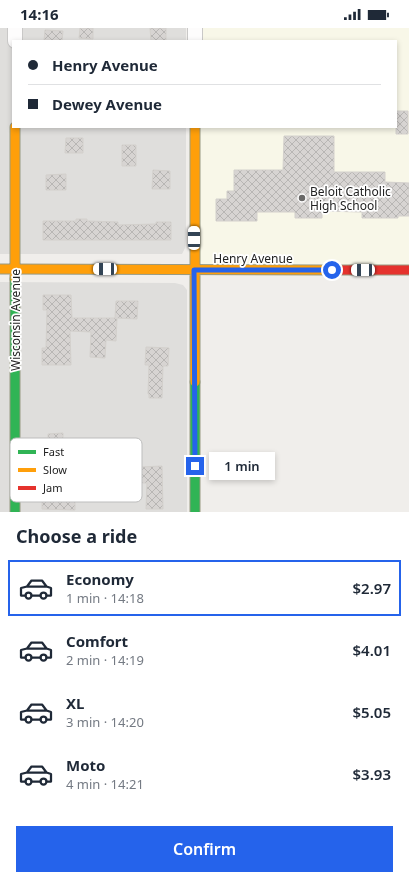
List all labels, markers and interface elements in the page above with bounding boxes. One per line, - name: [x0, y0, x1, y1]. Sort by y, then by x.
- text: 14:16: [20, 4, 59, 24]
- text: Henry Avenue: [52, 55, 158, 75]
- text: Dewey Avenue: [52, 94, 162, 114]
- place label: Beloit Catholic High School: [310, 183, 391, 214]
- marker: Beloit Catholic High School: [297, 193, 307, 203]
- car: [188, 226, 200, 250]
- street label: Henry Avenue: [213, 250, 293, 267]
- route start: [323, 261, 341, 279]
- car: [93, 263, 117, 275]
- car: [351, 264, 375, 276]
- street label: Wisconsin Avenue: [7, 269, 24, 371]
- legend: [10, 438, 142, 502]
- text: Fast: [43, 444, 64, 459]
- callout: 1 min: [209, 452, 275, 480]
- route end: [186, 457, 204, 475]
- text: 1 min: [224, 457, 260, 475]
- text: Slow: [43, 462, 67, 477]
- text: Jam: [42, 480, 62, 495]
- text: Choose a ride: [16, 524, 137, 548]
- text: Economy: [66, 569, 134, 589]
- icon: car: [18, 570, 54, 606]
- text: $2.97: [353, 578, 391, 598]
- text: 1 min · 14:18: [66, 589, 144, 607]
- text: Comfort: [66, 631, 128, 651]
- icon: car: [18, 632, 54, 668]
- text: $4.01: [353, 640, 391, 660]
- text: 2 min · 14:19: [66, 651, 144, 669]
- text: XL: [66, 693, 84, 713]
- icon: car: [18, 694, 54, 730]
- text: $5.05: [353, 702, 391, 722]
- text: 3 min · 14:20: [66, 713, 144, 731]
- text: Moto: [66, 755, 105, 775]
- icon: car: [18, 756, 54, 792]
- text: $3.93: [353, 764, 391, 784]
- text: 4 min · 14:21: [66, 775, 144, 793]
- button: Confirm: [16, 826, 393, 872]

